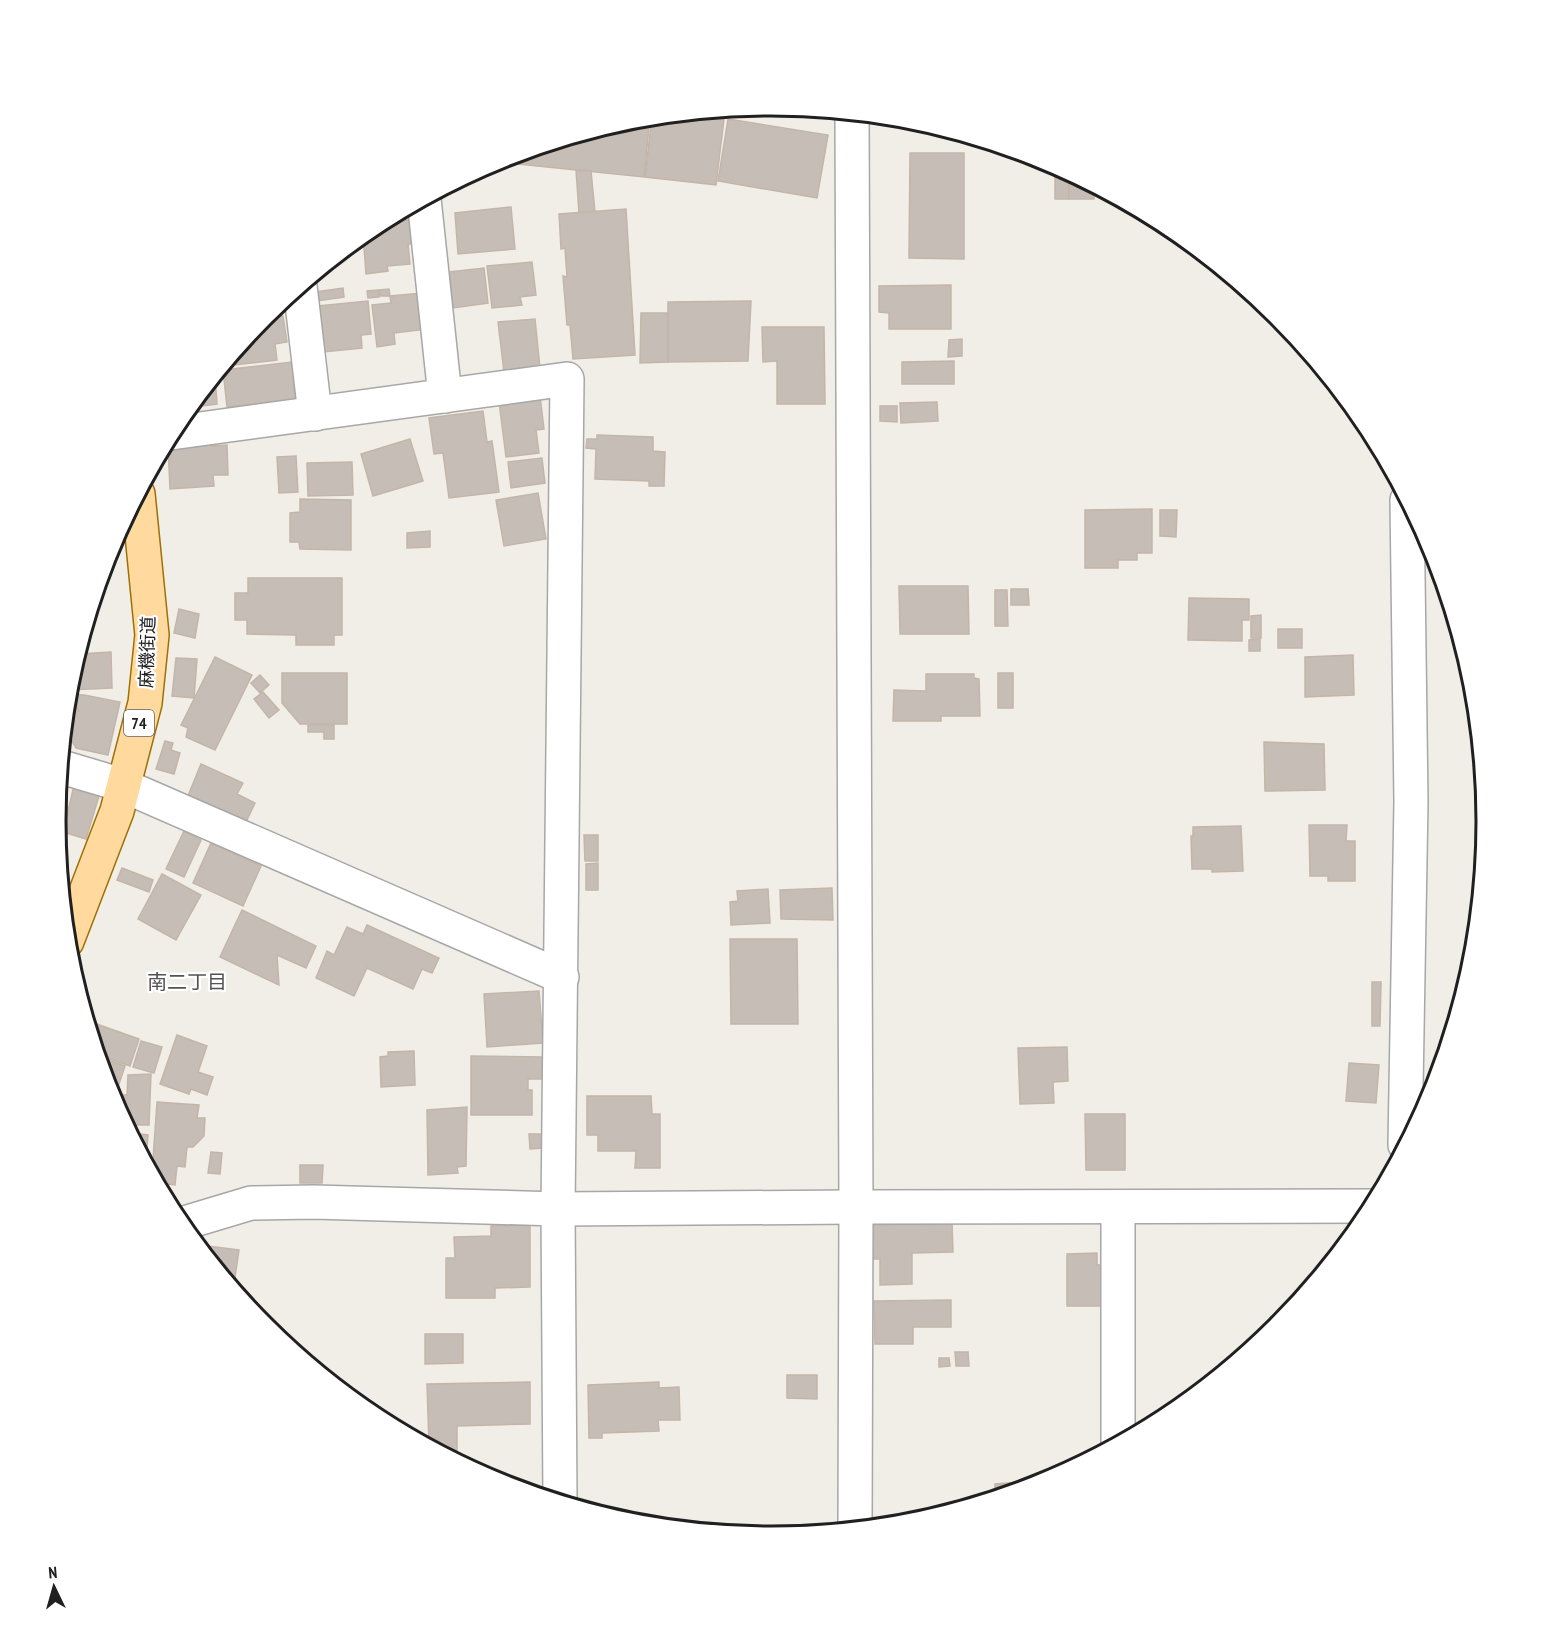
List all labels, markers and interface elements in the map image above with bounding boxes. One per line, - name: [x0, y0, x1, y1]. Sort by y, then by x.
- street label: 麻機街道: [134, 616, 160, 688]
- road number: 74: [124, 710, 154, 736]
- district label: 南二丁目: [147, 969, 227, 995]
- north arrow: [24, 1557, 84, 1617]
- text: N: [48, 1562, 58, 1582]

